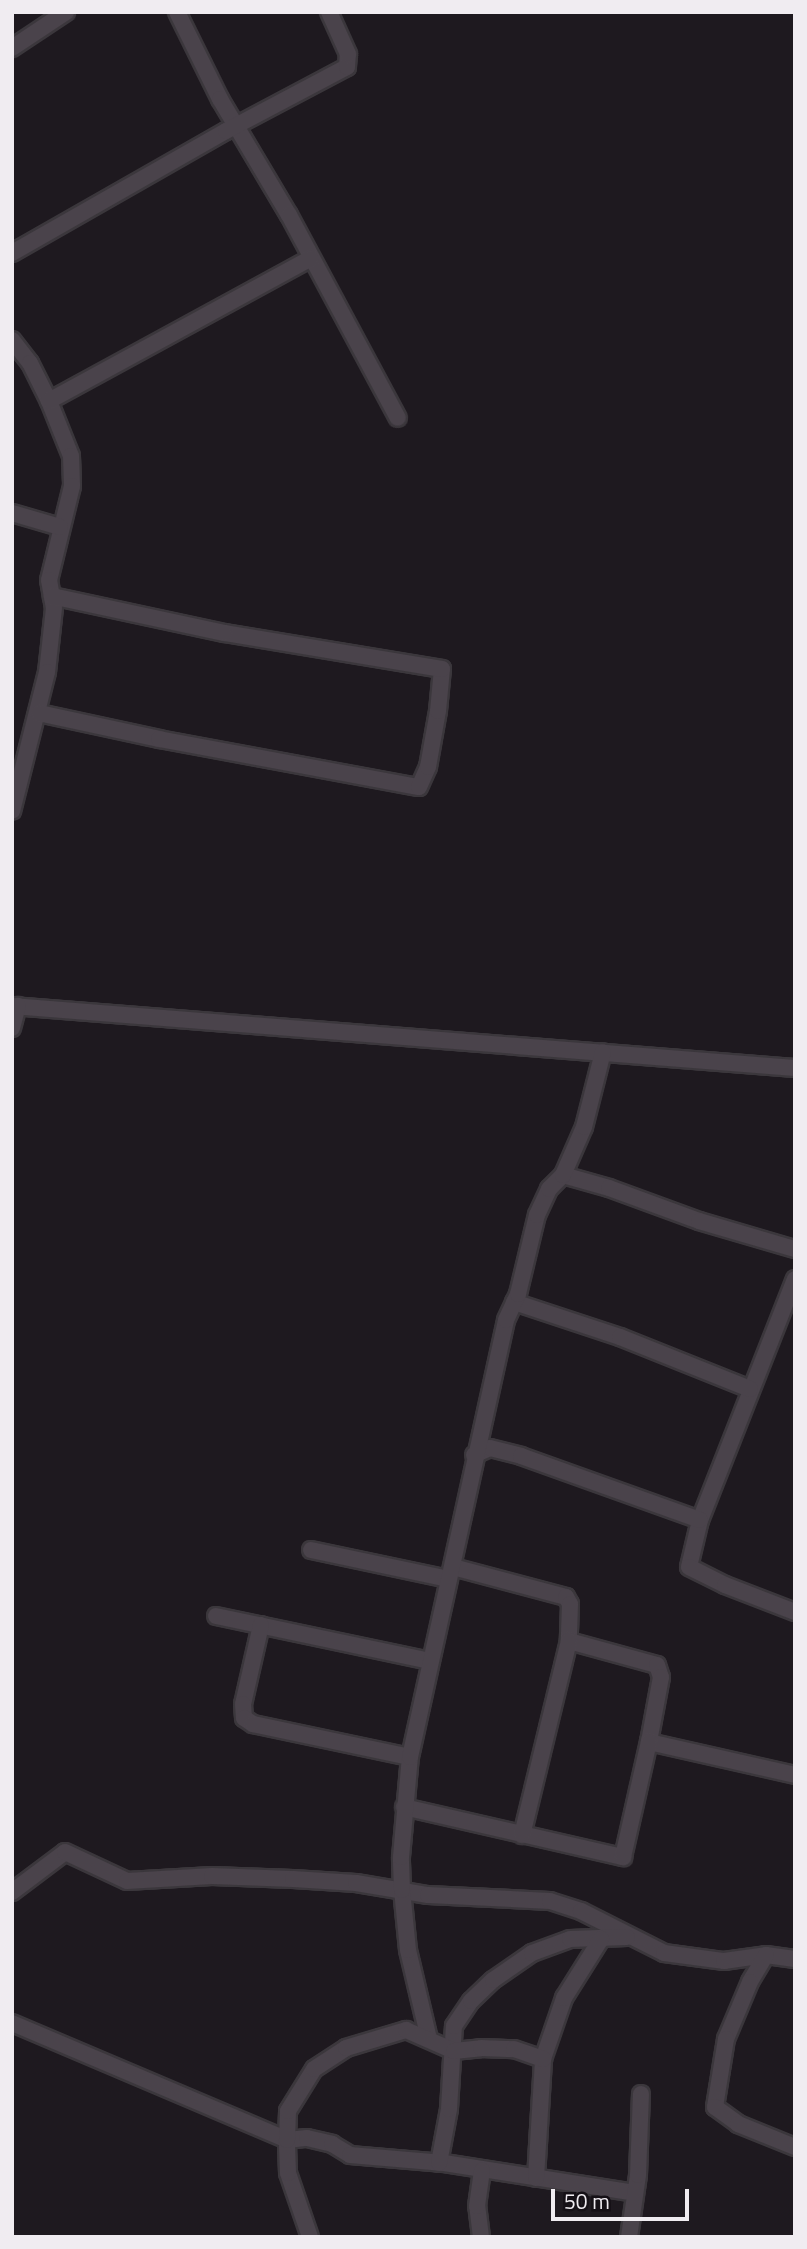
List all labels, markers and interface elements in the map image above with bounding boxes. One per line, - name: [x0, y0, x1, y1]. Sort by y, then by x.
- scale bar: [555, 2176, 693, 2220]
- text: 50 m: [564, 2185, 610, 2217]

